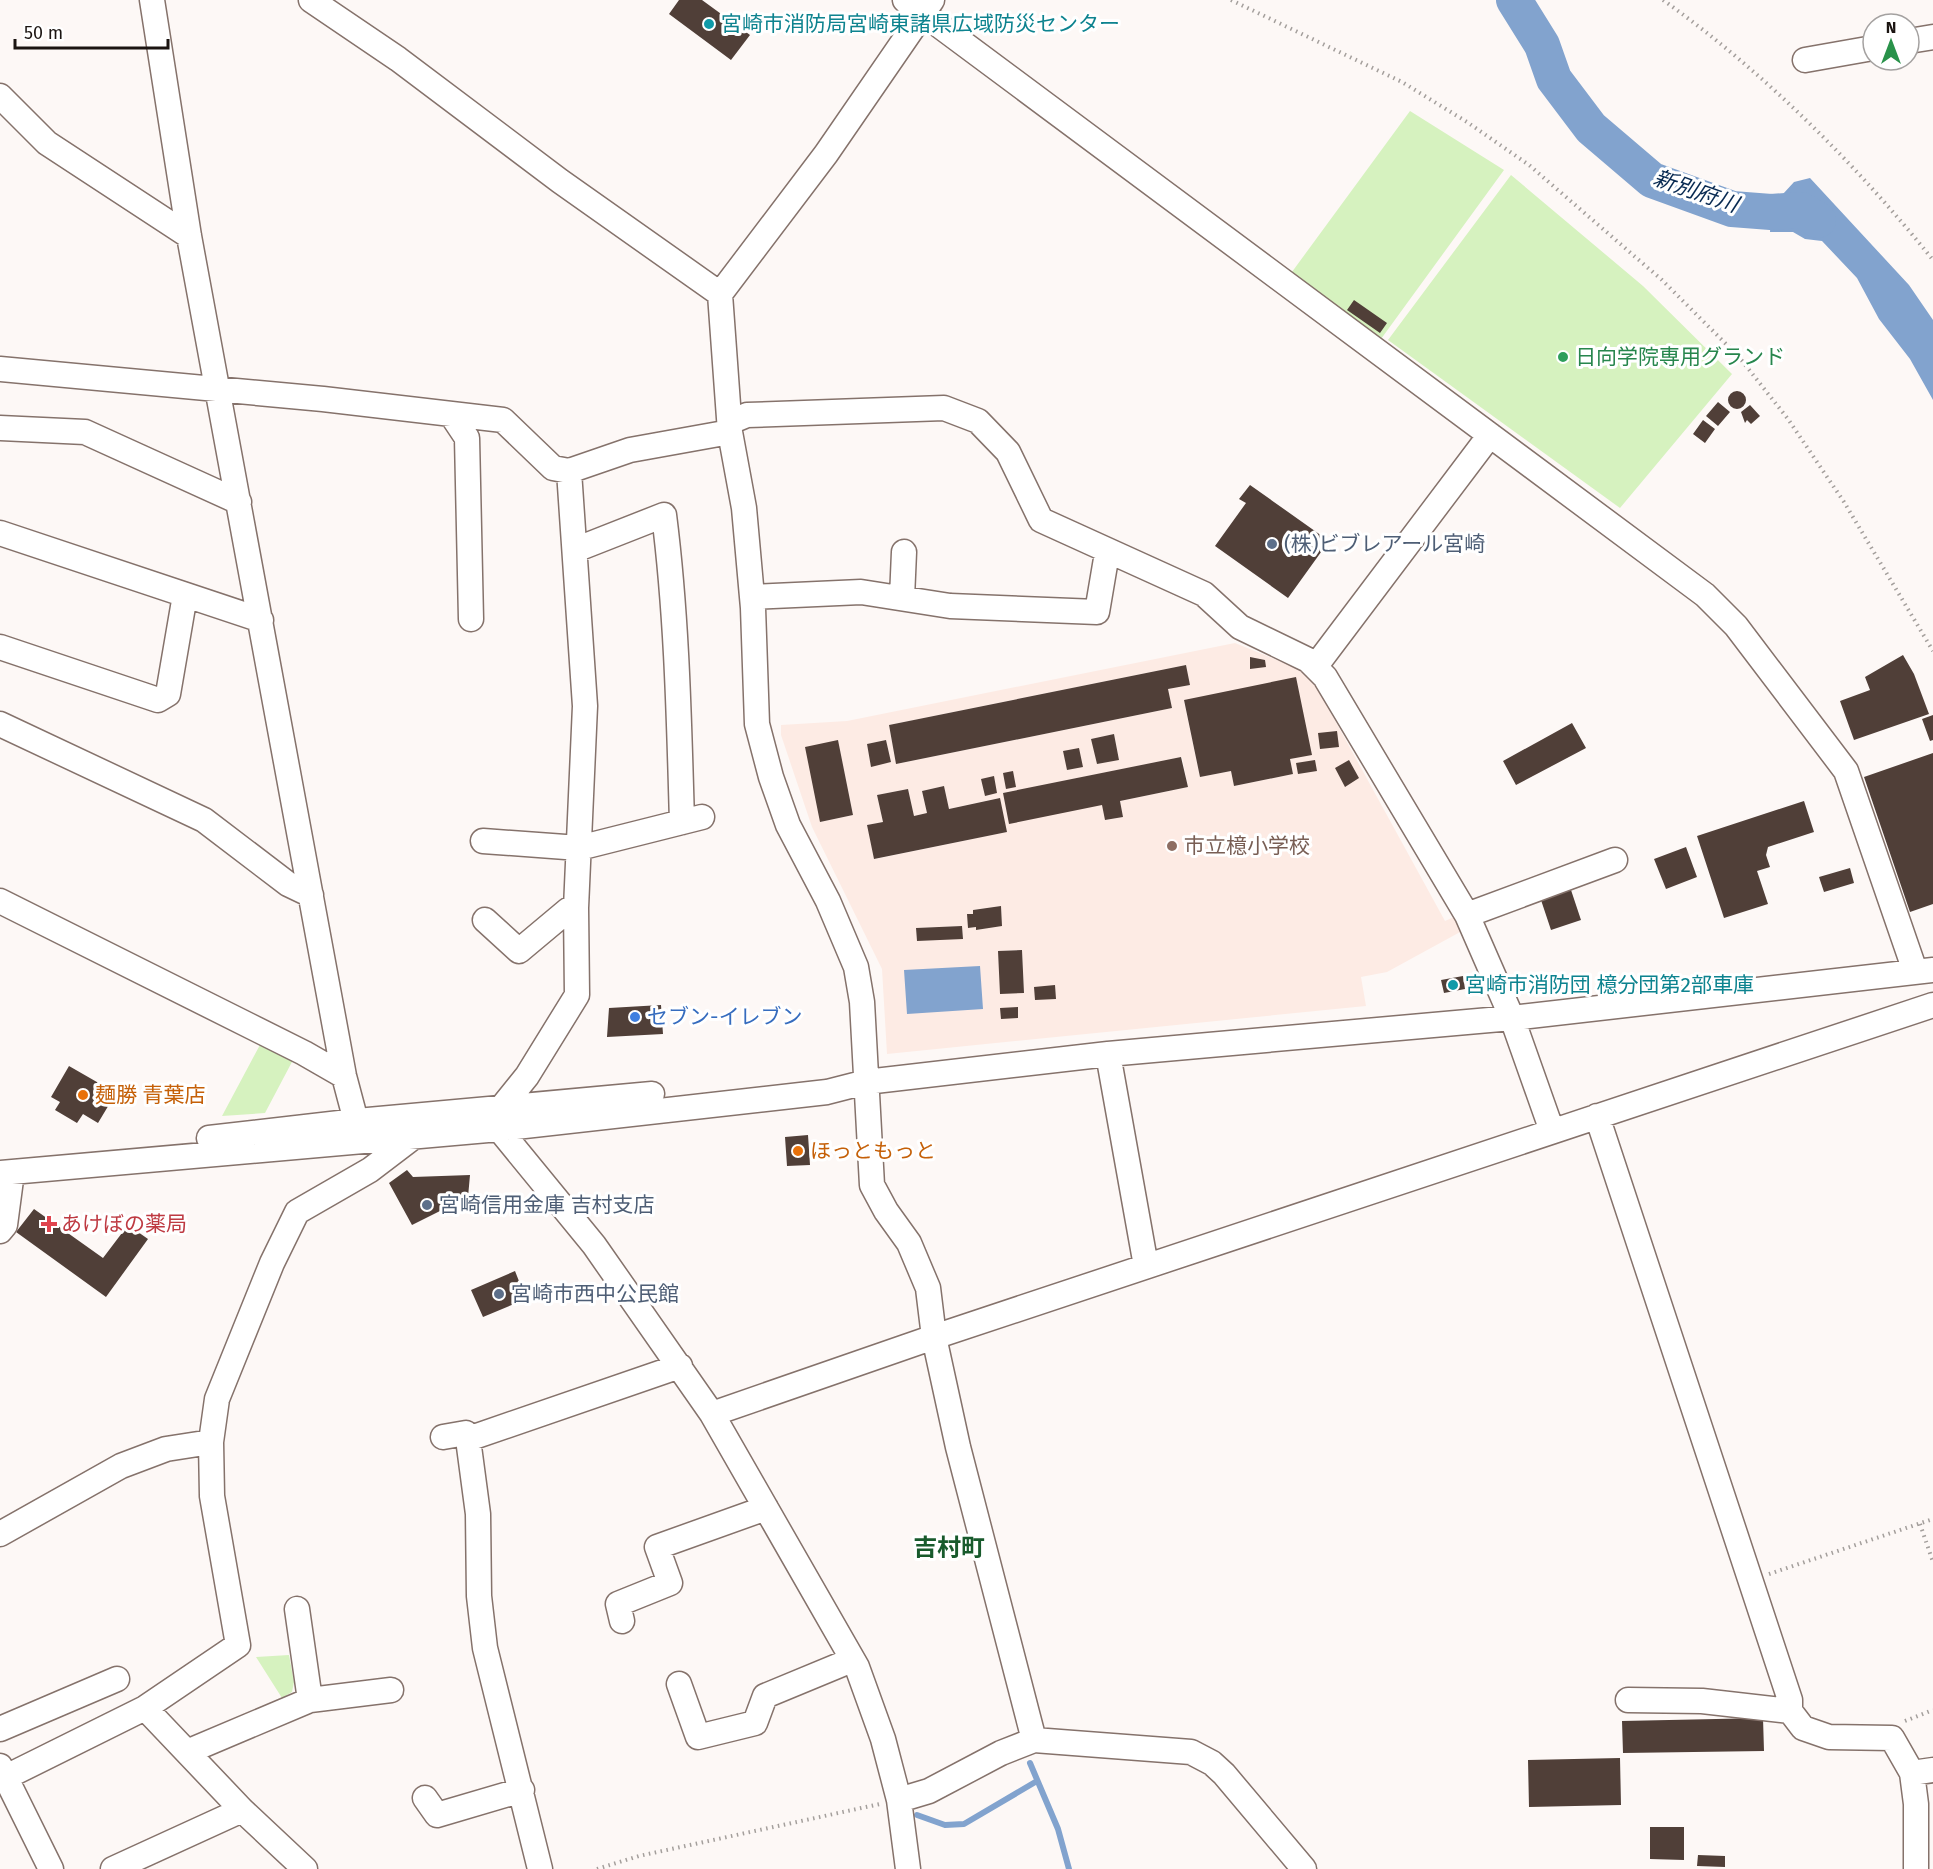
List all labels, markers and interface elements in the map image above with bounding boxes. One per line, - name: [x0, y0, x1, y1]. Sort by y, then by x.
- place label: 宮崎市消防局宮崎東諸県広域防災センター: [721, 11, 1120, 37]
- scale bar: [15, 12, 168, 50]
- north arrow: [1861, 12, 1921, 72]
- marker: 宮崎市消防局宮崎東諸県広域防災センター: [702, 17, 716, 31]
- text: N: [1886, 18, 1896, 37]
- text: 50 m: [24, 22, 63, 44]
- water label: 新別府川: [1650, 164, 1744, 219]
- place label: 日向学院専用グランド: [1575, 344, 1785, 370]
- marker: 日向学院専用グランド: [1556, 350, 1570, 364]
- place label: (株)ビブレアール宮崎: [1284, 531, 1485, 557]
- marker: (株)ビブレアール宮崎: [1265, 537, 1279, 551]
- place label: 市立檍小学校: [1184, 833, 1310, 859]
- marker: 市立檍小学校: [1165, 839, 1179, 853]
- place label: 宮崎市消防団 檍分団第2部車庫: [1465, 972, 1754, 998]
- marker: 宮崎市消防団 檍分団第2部車庫: [1446, 978, 1460, 992]
- place label: セブン-イレブン: [647, 1004, 802, 1030]
- marker: セブン-イレブン: [628, 1010, 642, 1024]
- place label: 麺勝 青葉店: [95, 1082, 206, 1108]
- marker: 麺勝 青葉店: [76, 1088, 90, 1102]
- place label: ほっともっと: [810, 1138, 936, 1164]
- marker: ほっともっと: [791, 1144, 805, 1158]
- place label: 宮崎信用金庫 吉村支店: [439, 1192, 655, 1218]
- marker: 宮崎信用金庫 吉村支店: [420, 1198, 434, 1212]
- place label: あけぼの薬局: [61, 1211, 187, 1237]
- marker: あけぼの薬局: [42, 1217, 56, 1231]
- place label: 宮崎市西中公民館: [511, 1281, 679, 1307]
- marker: 宮崎市西中公民館: [492, 1287, 506, 1301]
- district label: 吉村町: [913, 1534, 985, 1562]

